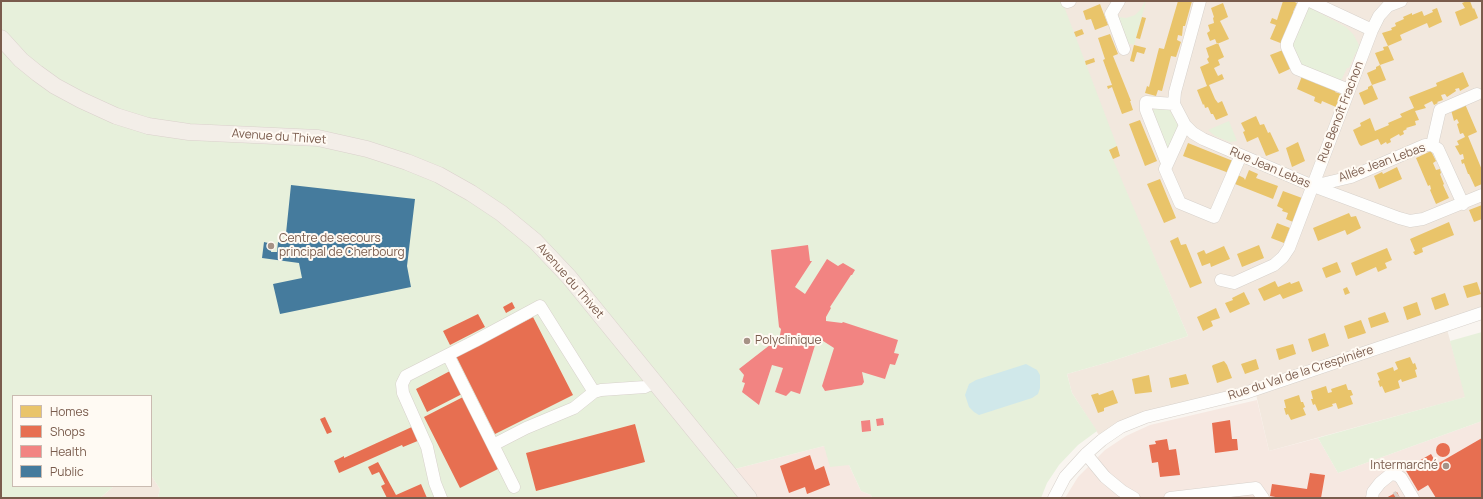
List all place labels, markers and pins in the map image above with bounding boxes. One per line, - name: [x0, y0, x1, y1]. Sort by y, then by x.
- place label: Centre de secours principal de Cherbourg: [279, 232, 405, 260]
- marker: Centre de secours principal de Cherbourg: [266, 241, 276, 251]
- place label: Polyclinique: [755, 334, 821, 348]
- marker: Polyclinique: [742, 336, 752, 346]
- place label: Intermarché: [1370, 459, 1438, 473]
- marker: Intermarché: [1441, 461, 1451, 471]

